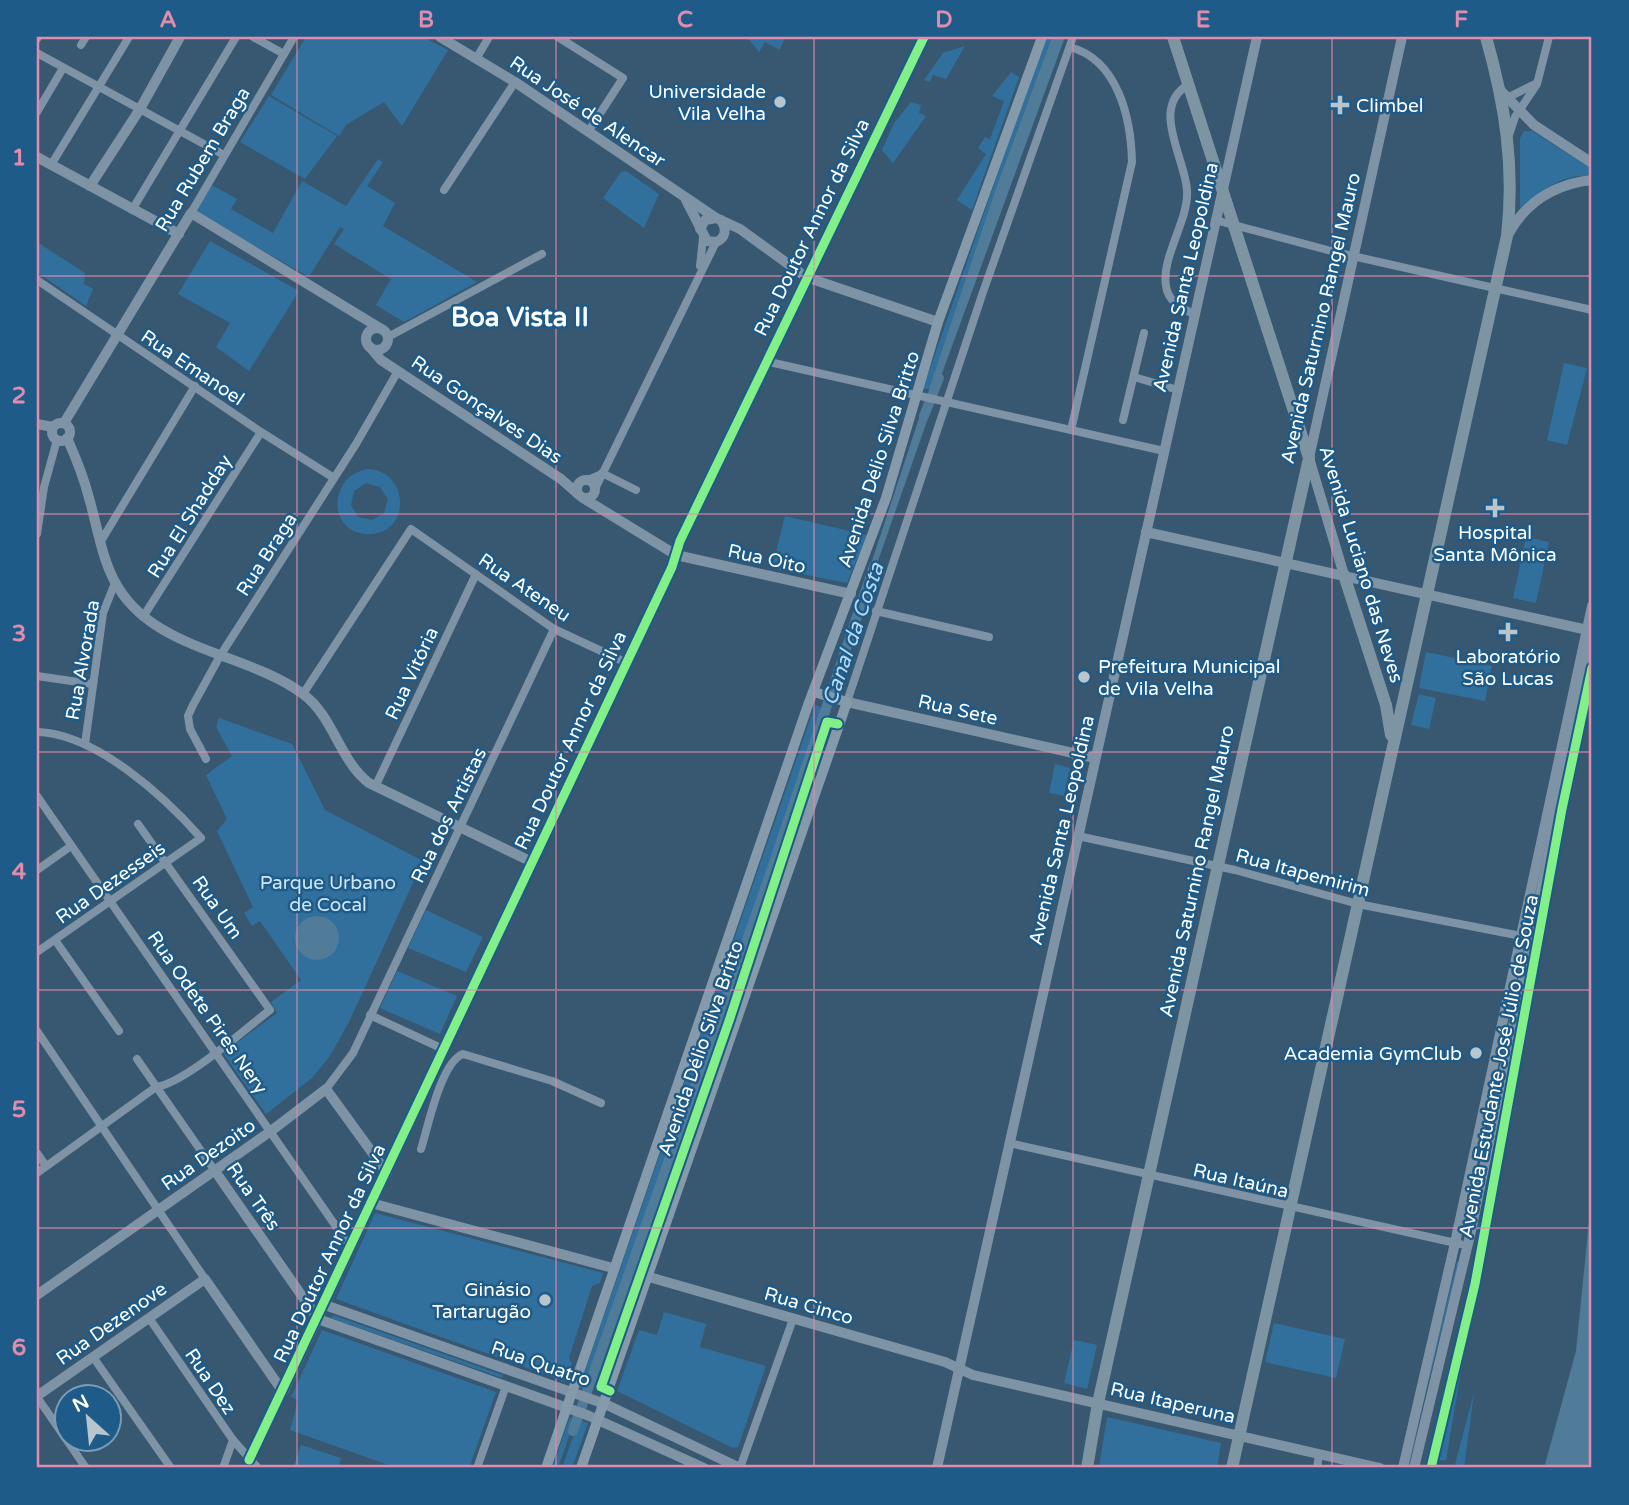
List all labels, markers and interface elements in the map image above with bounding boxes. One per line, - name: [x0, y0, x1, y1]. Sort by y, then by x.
- text: A: [159, 6, 177, 34]
- text: B: [418, 6, 434, 34]
- text: C: [677, 6, 693, 34]
- text: D: [935, 6, 953, 34]
- text: E: [1196, 6, 1210, 34]
- text: F: [1454, 6, 1468, 34]
- street label: Rua José de Alencar: [506, 52, 670, 172]
- place label: Universidade Vila Velha: [648, 81, 766, 125]
- street label: Rua Rubem Braga: [151, 83, 255, 236]
- marker: Universidade Vila Velha: [772, 94, 788, 110]
- marker: Climbel: [1330, 95, 1350, 115]
- place label: Climbel: [1356, 95, 1424, 117]
- street label: Rua Doutor Annor da Silva: [750, 115, 874, 340]
- text: 1: [12, 144, 26, 172]
- street label: Avenida Santa Leopoldina: [1149, 160, 1223, 394]
- street label: Avenida Saturnino Rangel Mauro: [1277, 171, 1365, 466]
- district label: Boa Vista II: [451, 302, 589, 333]
- street label: Rua Emanoel: [137, 325, 248, 410]
- street label: Avenida Délio Silva Britto: [834, 348, 924, 570]
- street label: Rua Gonçalves Dias: [407, 351, 566, 468]
- text: 2: [12, 382, 26, 410]
- street label: Avenida Luciano das Neves: [1315, 443, 1408, 685]
- street label: Rua El Shadday: [143, 451, 237, 582]
- marker: Hospital Santa Mônica: [1485, 498, 1505, 518]
- street label: Rua Braga: [232, 509, 302, 600]
- place label: Hospital Santa Mônica: [1433, 522, 1557, 566]
- street label: Rua Oito: [726, 540, 808, 578]
- street label: Rua Ateneu: [474, 549, 575, 627]
- water label: Canal da Costa: [817, 559, 890, 709]
- street label: Rua Alvorada: [62, 598, 104, 722]
- text: 3: [12, 620, 26, 648]
- marker: Laboratório São Lucas: [1498, 622, 1518, 642]
- street label: Rua Vitória: [381, 624, 443, 723]
- street label: Rua Doutor Annor da Silva: [510, 628, 631, 853]
- place label: Laboratório São Lucas: [1455, 646, 1561, 690]
- place label: Prefeitura Municipal de Vila Velha: [1098, 656, 1281, 700]
- marker: Prefeitura Municipal de Vila Velha: [1076, 669, 1092, 685]
- street label: Rua Sete: [916, 690, 1000, 730]
- street label: Avenida Santa Leopoldina: [1025, 713, 1099, 947]
- street label: Avenida Saturnino Rangel Mauro: [1155, 723, 1239, 1019]
- street label: Rua dos Artistas: [407, 744, 491, 887]
- street label: Rua Dezesseis: [52, 837, 169, 929]
- street label: Rua Itapemirim: [1233, 844, 1372, 901]
- text: 4: [12, 858, 27, 886]
- street label: Rua Um: [187, 872, 247, 943]
- park label: Parque Urbano de Cocal: [260, 872, 396, 916]
- street label: Avenida Estudante José Júlio de Souza: [1455, 893, 1543, 1240]
- street label: Rua Odete Pires Nery: [143, 927, 272, 1098]
- street label: Avenida Délio Silva Britto: [654, 938, 748, 1159]
- place label: Academia GymClub: [1283, 1043, 1462, 1065]
- marker: Academia GymClub: [1468, 1045, 1484, 1061]
- text: 5: [12, 1096, 26, 1124]
- street label: Rua Dezoito: [157, 1114, 260, 1195]
- street label: Rua Doutor Annor da Silva: [269, 1141, 390, 1366]
- street label: Rua Três: [222, 1158, 285, 1235]
- street label: Rua Itaúna: [1191, 1159, 1291, 1203]
- street label: Rua Dezenove: [52, 1278, 171, 1370]
- place label: Ginásio Tartarugão: [432, 1279, 531, 1323]
- street label: Rua Cinco: [762, 1283, 856, 1329]
- marker: Ginásio Tartarugão: [537, 1292, 553, 1308]
- text: 6: [12, 1334, 26, 1362]
- street label: Rua Quatro: [488, 1337, 593, 1391]
- street label: Rua Dez: [180, 1344, 240, 1419]
- street label: Rua Itaperuna: [1108, 1378, 1237, 1428]
- north arrow: [52, 1382, 122, 1452]
- text: N: [69, 1390, 93, 1417]

